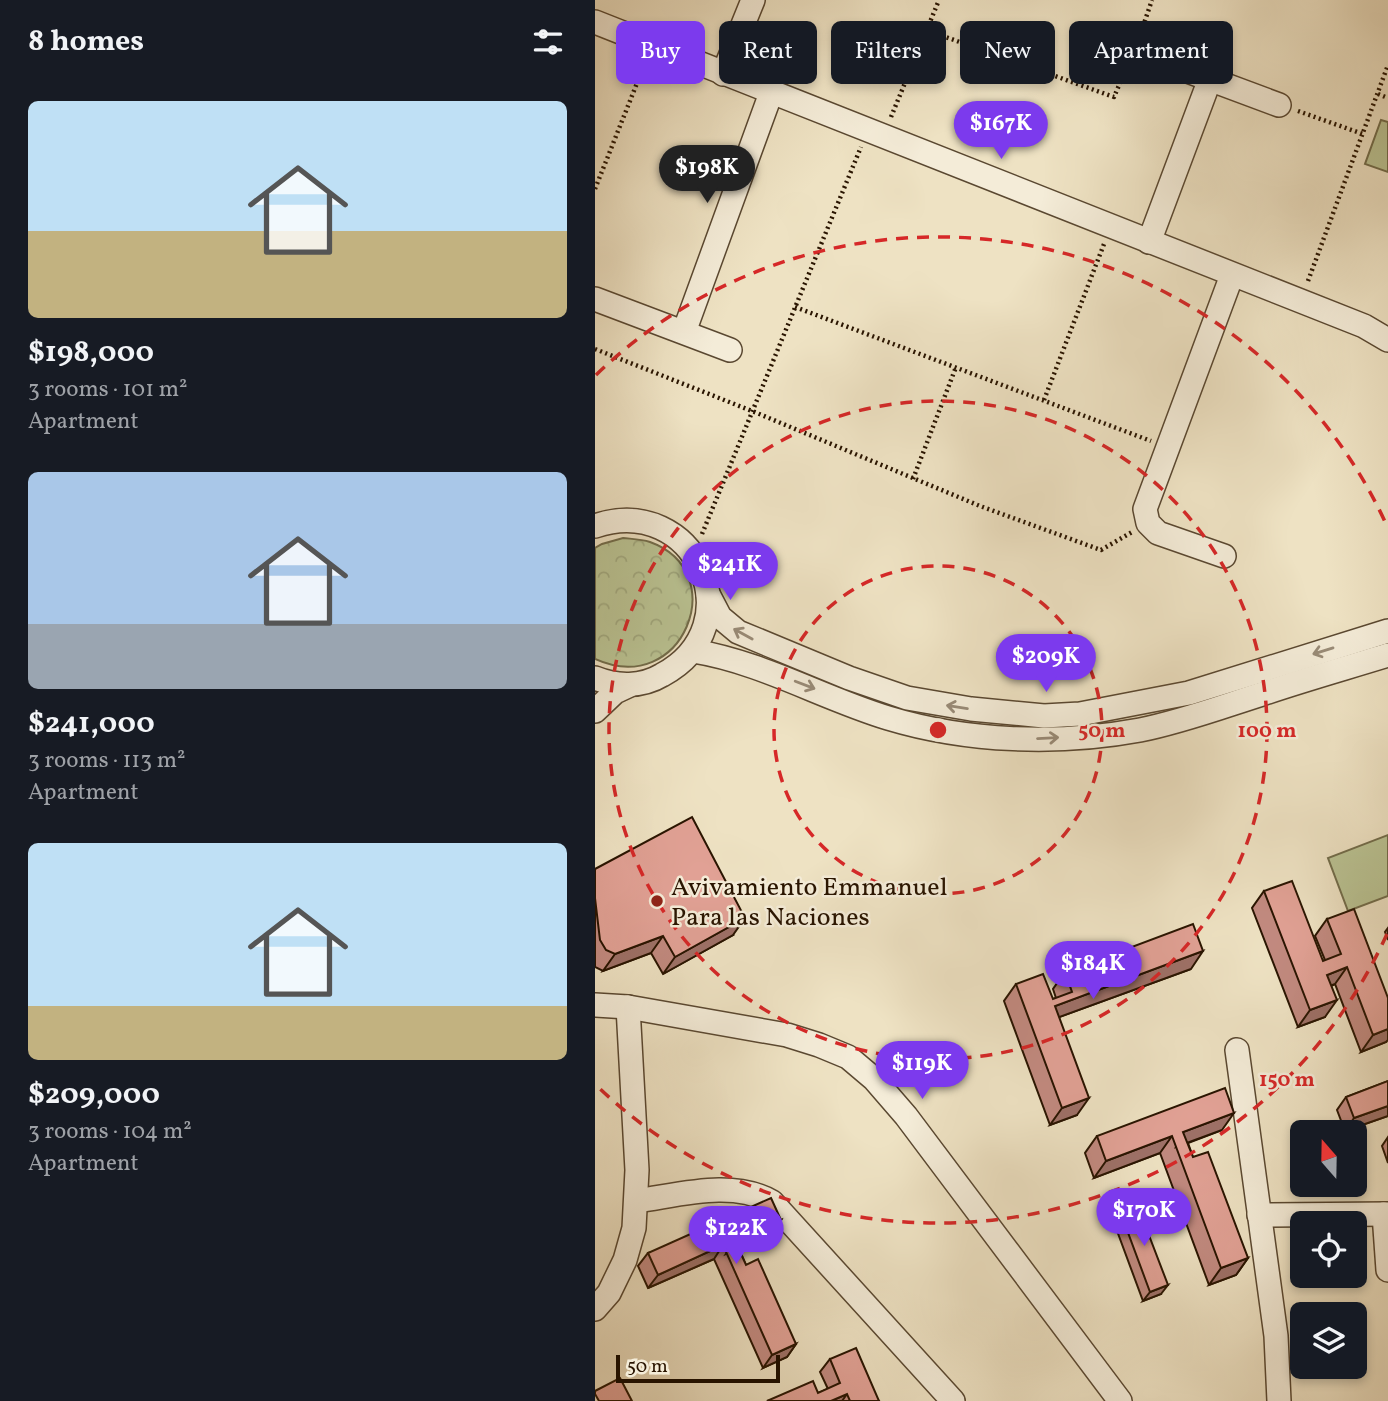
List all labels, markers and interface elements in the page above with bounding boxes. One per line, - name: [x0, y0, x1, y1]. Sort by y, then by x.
- text: 8 homes: [28, 21, 144, 63]
- chip: Buy: [616, 21, 705, 84]
- chip: Rent: [719, 21, 817, 84]
- chip: Filters: [831, 21, 946, 84]
- chip: New: [960, 21, 1055, 84]
- chip: Apartment: [1069, 21, 1233, 84]
- icon: filters: [529, 23, 567, 61]
- pin: $167K: [952, 102, 1050, 161]
- text: $167K: [970, 108, 1032, 140]
- pin: $198K: [658, 146, 756, 205]
- icon: home: [235, 147, 361, 273]
- text: $198K: [675, 152, 739, 184]
- text: $198,000: [28, 332, 154, 374]
- text: 3 rooms · 101 m²: [28, 374, 188, 406]
- text: Apartment: [28, 406, 139, 438]
- icon: home: [235, 518, 361, 644]
- pin: $241K: [681, 542, 779, 602]
- text: $241K: [698, 549, 762, 581]
- one-way arrow: [734, 627, 754, 641]
- pin: $209K: [997, 634, 1095, 694]
- text: $209K: [1012, 641, 1080, 673]
- one-way arrow: [1312, 646, 1334, 659]
- one-way arrow: [793, 680, 815, 693]
- one-way arrow: [946, 700, 969, 713]
- text: $241,000: [28, 703, 155, 745]
- text: 50 m: [1078, 717, 1126, 746]
- text: 100 m: [1237, 717, 1297, 746]
- centre of rings: [926, 718, 950, 742]
- one-way arrow: [1037, 732, 1060, 745]
- text: 3 rooms · 113 m²: [28, 745, 186, 777]
- text: Apartment: [28, 777, 139, 809]
- place label: Avivamiento Emmanuel Para las Naciones: [671, 870, 947, 936]
- icon: home: [235, 889, 361, 1015]
- marker: Avivamiento Emmanuel Para las Naciones: [649, 893, 665, 909]
- pin: $184K: [1044, 942, 1142, 1001]
- text: $184K: [1061, 948, 1125, 980]
- pin: $119K: [873, 1042, 971, 1101]
- text: $119K: [892, 1048, 952, 1080]
- text: 150 m: [1259, 1066, 1315, 1095]
- text: $209,000: [28, 1074, 160, 1116]
- text: 3 rooms · 104 m²: [28, 1116, 192, 1148]
- north arrow: [1290, 1120, 1367, 1197]
- map controls: [1290, 1120, 1367, 1379]
- text: Apartment: [28, 1148, 139, 1180]
- pin: $170K: [1095, 1188, 1193, 1248]
- text: $170K: [1112, 1195, 1176, 1227]
- pin: $122K: [687, 1206, 785, 1266]
- button: locate: [1290, 1211, 1367, 1288]
- text: $122K: [705, 1213, 767, 1245]
- button: layers: [1290, 1302, 1367, 1379]
- scale bar: [616, 1352, 781, 1384]
- text: 50 m: [627, 1354, 668, 1380]

